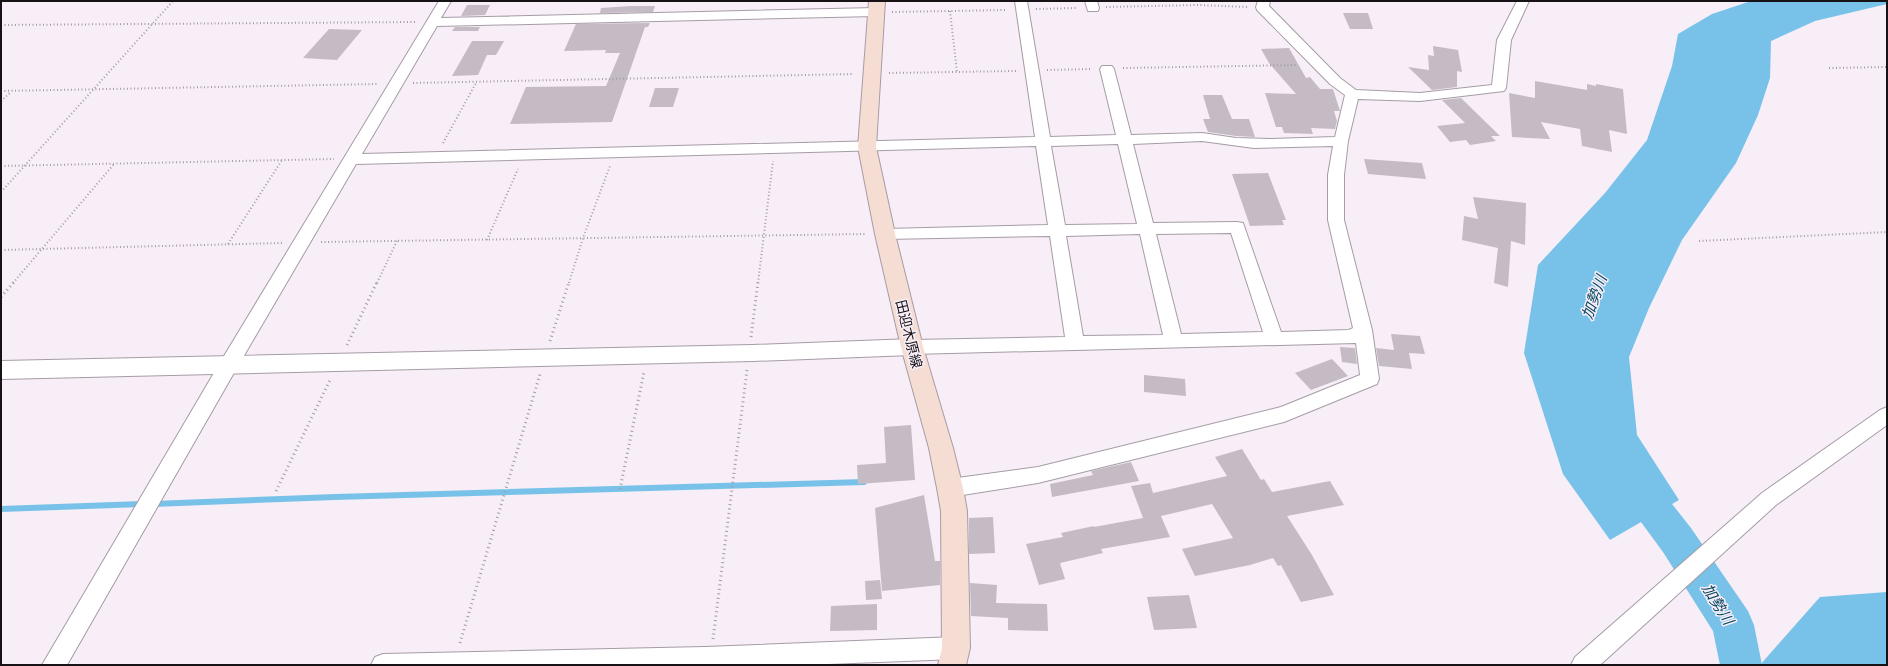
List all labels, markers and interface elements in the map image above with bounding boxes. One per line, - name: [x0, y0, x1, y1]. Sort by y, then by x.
- water label: 加勢川: [1577, 271, 1611, 321]
- street label: 田迎木原線: [892, 298, 926, 370]
- water label: 加勢川: [1698, 580, 1739, 630]

